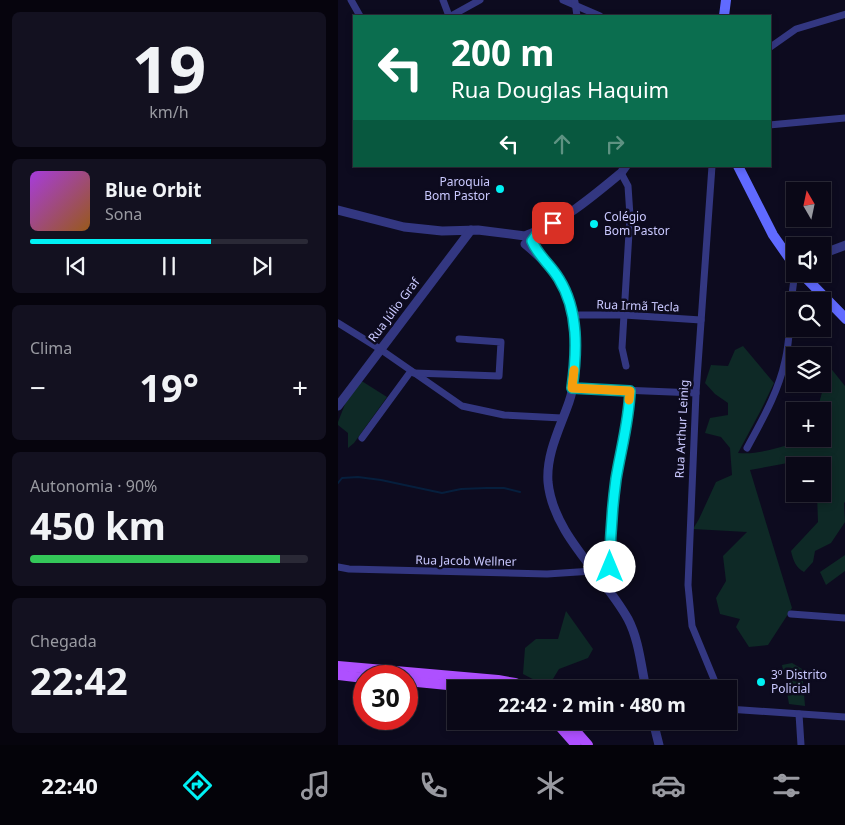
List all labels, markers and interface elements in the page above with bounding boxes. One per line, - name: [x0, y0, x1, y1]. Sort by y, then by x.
- text: 19: [132, 24, 206, 112]
- text: 200 m: [451, 29, 554, 76]
- icon: left: [368, 35, 433, 100]
- text: Rua Douglas Haquim: [451, 74, 669, 104]
- text: km/h: [149, 101, 189, 123]
- icon: left: [495, 130, 523, 158]
- icon: ahead: [548, 130, 576, 158]
- icon: right: [601, 130, 629, 158]
- place label: Paroquia Bom Pastor: [424, 173, 490, 204]
- text: Blue Orbit: [105, 177, 201, 203]
- north arrow: [786, 182, 830, 228]
- map controls: [786, 182, 831, 502]
- marker: Paroquia Bom Pastor: [494, 183, 506, 195]
- pin: [532, 202, 574, 244]
- text: Sona: [105, 203, 142, 225]
- place label: Colégio Bom Pastor: [604, 208, 670, 239]
- icon: arrive: [539, 209, 567, 237]
- marker: Colégio Bom Pastor: [588, 218, 600, 230]
- button: sound: [786, 237, 831, 282]
- icon: previous: [62, 252, 90, 280]
- icon: pause: [155, 252, 183, 280]
- icon: next: [248, 252, 276, 280]
- street label: Rua Júlio Graf: [364, 273, 424, 345]
- button: search: [786, 292, 831, 337]
- street label: Rua Irmã Tecla: [596, 296, 680, 315]
- text: Clima: [30, 337, 72, 359]
- button: layers: [786, 347, 831, 392]
- text: 19°: [139, 361, 199, 413]
- text: −: [30, 368, 46, 406]
- text: +: [292, 368, 308, 406]
- street label: Rua Arthur Leinig: [670, 379, 693, 479]
- button: +: [786, 402, 831, 447]
- button: −: [786, 457, 831, 502]
- text: Autonomia · 90%: [30, 475, 157, 497]
- text: 450 km: [30, 499, 166, 551]
- position arrow: [583, 540, 635, 592]
- street label: Rua Jacob Wellner: [415, 551, 517, 570]
- text: Chegada: [30, 630, 97, 652]
- text: 22:42: [30, 654, 128, 706]
- speed limit sign: 30: [353, 665, 418, 730]
- place label: 3º Distrito Policial: [771, 666, 827, 697]
- marker: 3º Distrito Policial: [755, 676, 767, 688]
- text: 22:42 · 2 min · 480 m: [498, 692, 686, 718]
- icon: directions: [180, 768, 215, 803]
- icon: music: [298, 768, 333, 803]
- icon: phone: [416, 768, 451, 803]
- icon: climate: [533, 768, 568, 803]
- icon: car: [651, 768, 686, 803]
- icon: filters: [769, 768, 804, 803]
- text: 22:40: [41, 770, 98, 800]

